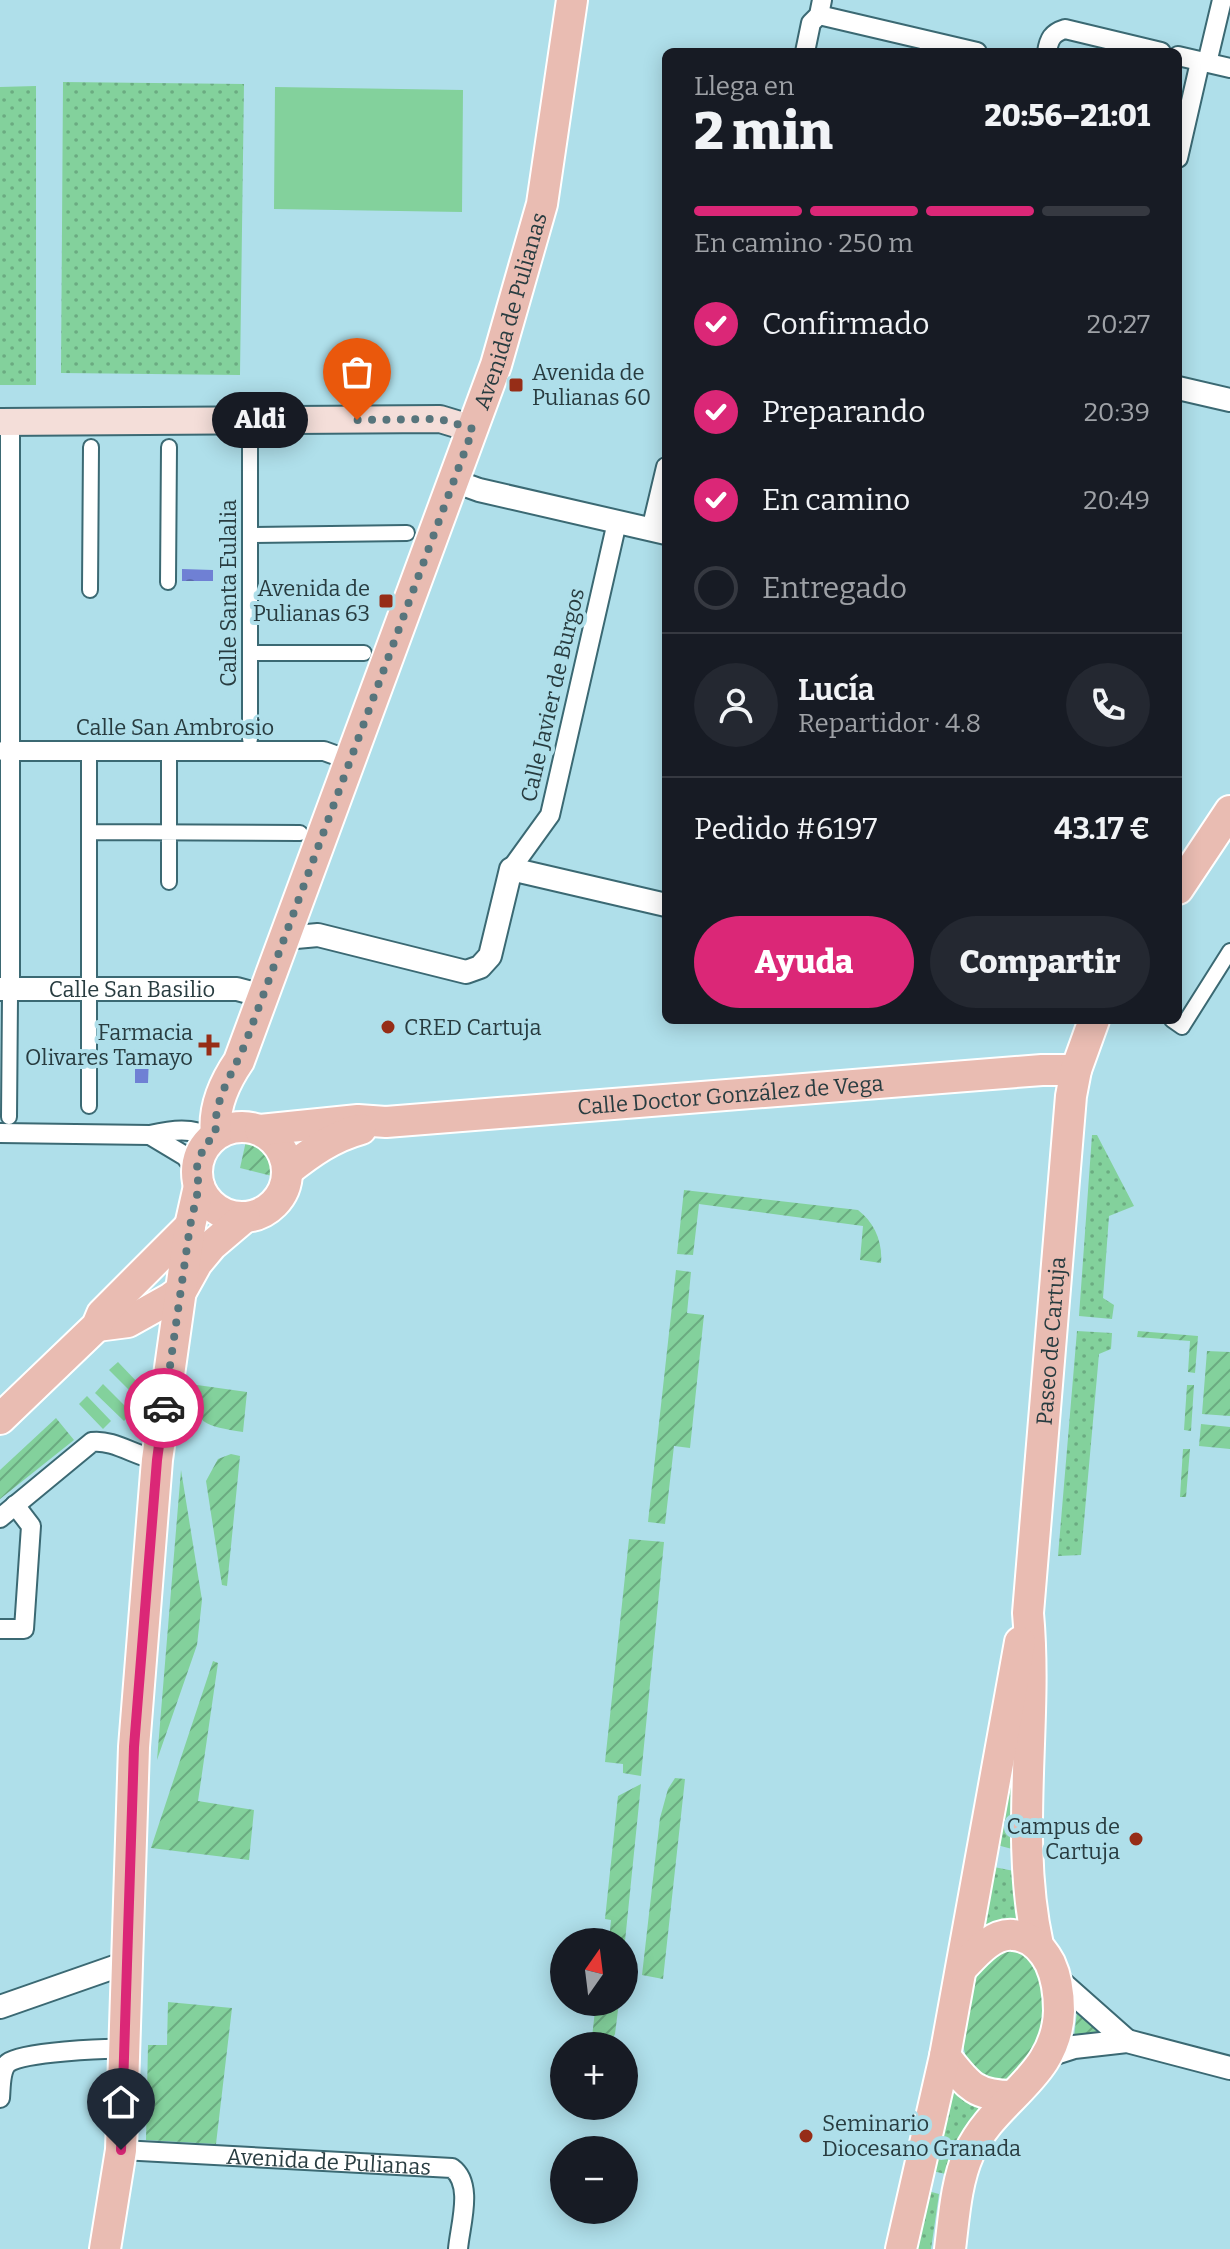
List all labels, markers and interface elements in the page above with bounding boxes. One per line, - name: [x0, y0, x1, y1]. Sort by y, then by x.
- text: Llega en: [694, 71, 794, 102]
- text: 20:56–21:01: [985, 98, 1150, 134]
- text: 2 min: [694, 100, 833, 163]
- street label: Avenida de Pulianas: [468, 209, 553, 413]
- text: En camino · 250 m: [694, 228, 913, 259]
- icon: check: [694, 302, 738, 346]
- text: Confirmado: [762, 306, 929, 342]
- text: 20:27: [1087, 309, 1150, 340]
- pin: [323, 338, 391, 420]
- icon: bag: [335, 350, 379, 394]
- place label: Avenida de Pulianas 60: [532, 359, 651, 411]
- marker: Avenida de Pulianas 60: [507, 376, 525, 394]
- icon: check: [694, 390, 738, 434]
- callout: Aldi: [213, 392, 309, 448]
- text: Preparando: [762, 394, 926, 430]
- text: 20:39: [1084, 397, 1150, 428]
- text: Aldi: [234, 404, 286, 435]
- icon: check: [694, 478, 738, 522]
- text: En camino: [762, 482, 910, 518]
- text: 20:49: [1083, 485, 1150, 516]
- street label: Calle Santa Eulalia: [215, 499, 242, 687]
- text: Entregado: [762, 570, 907, 606]
- place label: Avenida de Pulianas 63: [253, 575, 370, 627]
- street label: Calle Javier de Burgos: [515, 586, 590, 805]
- marker: Avenida de Pulianas 63: [377, 592, 395, 610]
- button: person: [694, 663, 778, 747]
- button: phone: [1066, 663, 1150, 747]
- text: Lucía: [798, 672, 875, 708]
- text: Repartidor · 4.8: [798, 708, 981, 739]
- street label: Calle San Ambrosio: [76, 714, 274, 741]
- text: Pedido #6197: [694, 811, 877, 847]
- text: 43.17 €: [1054, 811, 1150, 847]
- button: Ayuda: [694, 916, 914, 1008]
- button: Compartir: [930, 916, 1150, 1008]
- street label: Calle San Basilio: [49, 976, 215, 1003]
- place label: CRED Cartuja: [404, 1014, 542, 1041]
- marker: CRED Cartuja: [379, 1018, 397, 1036]
- place label: Farmacia Olivares Tamayo: [25, 1019, 193, 1071]
- marker: Farmacia Olivares Tamayo: [200, 1036, 218, 1054]
- street label: Calle Doctor González de Vega: [576, 1070, 884, 1121]
- street label: Paseo de Cartuja: [1031, 1256, 1072, 1426]
- courier: [124, 1368, 204, 1448]
- icon: car: [142, 1386, 186, 1430]
- place label: Campus de Cartuja: [1006, 1813, 1120, 1865]
- marker: Campus de Cartuja: [1127, 1830, 1145, 1848]
- north arrow: [550, 1928, 638, 2016]
- map controls: [550, 1928, 638, 2224]
- button: +: [550, 2032, 638, 2120]
- pin: [87, 2068, 155, 2150]
- icon: home: [99, 2080, 143, 2124]
- place label: Seminario Diocesano Granada: [822, 2110, 1021, 2162]
- marker: Seminario Diocesano Granada: [797, 2127, 815, 2145]
- button: −: [550, 2136, 638, 2224]
- street label: Avenida de Pulianas: [226, 2143, 432, 2181]

